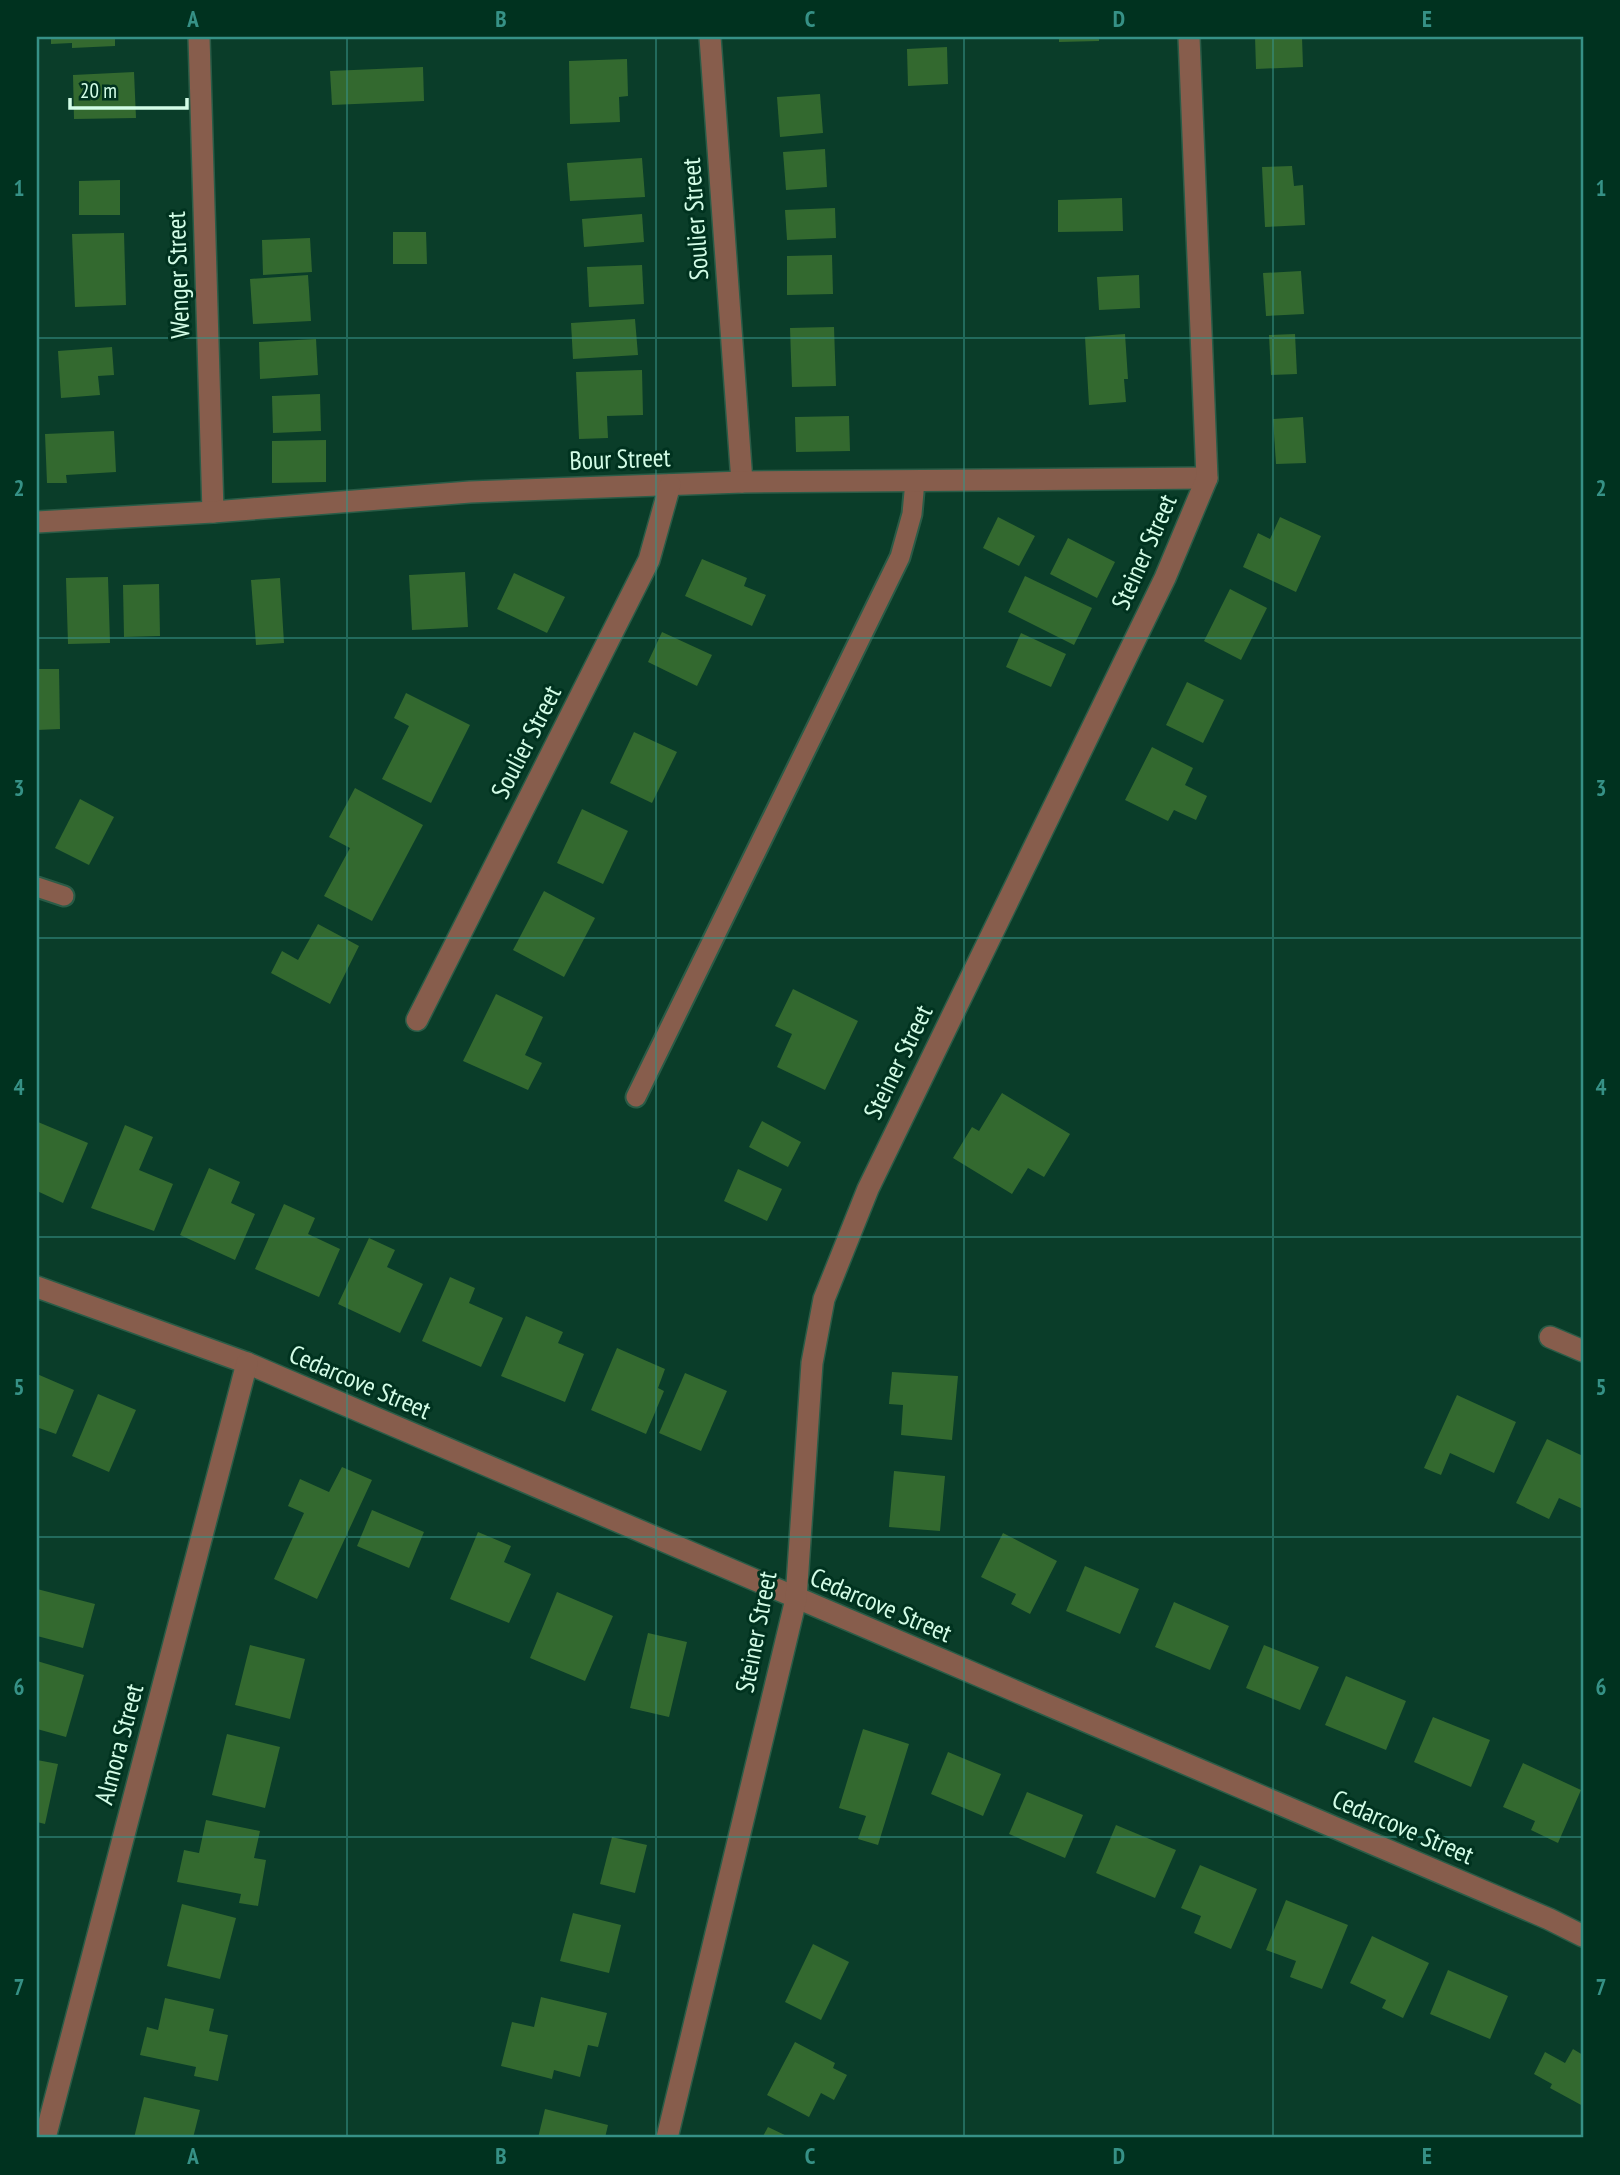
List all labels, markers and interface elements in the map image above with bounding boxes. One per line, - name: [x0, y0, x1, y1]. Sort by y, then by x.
- text: A: [186, 4, 199, 33]
- text: B: [495, 4, 507, 33]
- text: C: [805, 4, 816, 33]
- text: D: [1113, 4, 1125, 33]
- text: E: [1422, 4, 1432, 33]
- scale bar: [70, 66, 187, 110]
- text: 20 m: [80, 77, 117, 104]
- street label: Soulier Street: [674, 157, 715, 281]
- text: 1: [14, 173, 25, 202]
- text: 1: [1596, 173, 1607, 202]
- street label: Wenger Street: [159, 211, 196, 339]
- street label: Bour Street: [569, 440, 671, 477]
- text: 2: [14, 473, 25, 502]
- text: 2: [1596, 473, 1607, 502]
- street label: Steiner Street: [1103, 489, 1184, 615]
- street label: Soulier Street: [483, 680, 568, 804]
- text: 3: [14, 773, 25, 802]
- text: 3: [1596, 773, 1607, 802]
- street label: Steiner Street: [856, 999, 939, 1124]
- text: 4: [14, 1072, 25, 1101]
- text: 4: [1596, 1072, 1607, 1101]
- street label: Cedarcove Street: [284, 1337, 436, 1426]
- text: 5: [14, 1372, 25, 1401]
- text: 5: [1596, 1372, 1607, 1401]
- street label: Cedarcove Street: [805, 1560, 957, 1649]
- street label: Steiner Street: [728, 1568, 783, 1695]
- text: 6: [14, 1672, 25, 1701]
- text: 6: [1596, 1672, 1607, 1701]
- street label: Almora Street: [87, 1680, 150, 1808]
- street label: Cedarcove Street: [1327, 1782, 1479, 1871]
- text: 7: [14, 1972, 25, 2001]
- text: 7: [1596, 1972, 1607, 2001]
- text: A: [186, 2141, 199, 2170]
- text: B: [495, 2141, 507, 2170]
- text: C: [805, 2141, 816, 2170]
- text: D: [1113, 2141, 1125, 2170]
- text: E: [1422, 2141, 1432, 2170]

